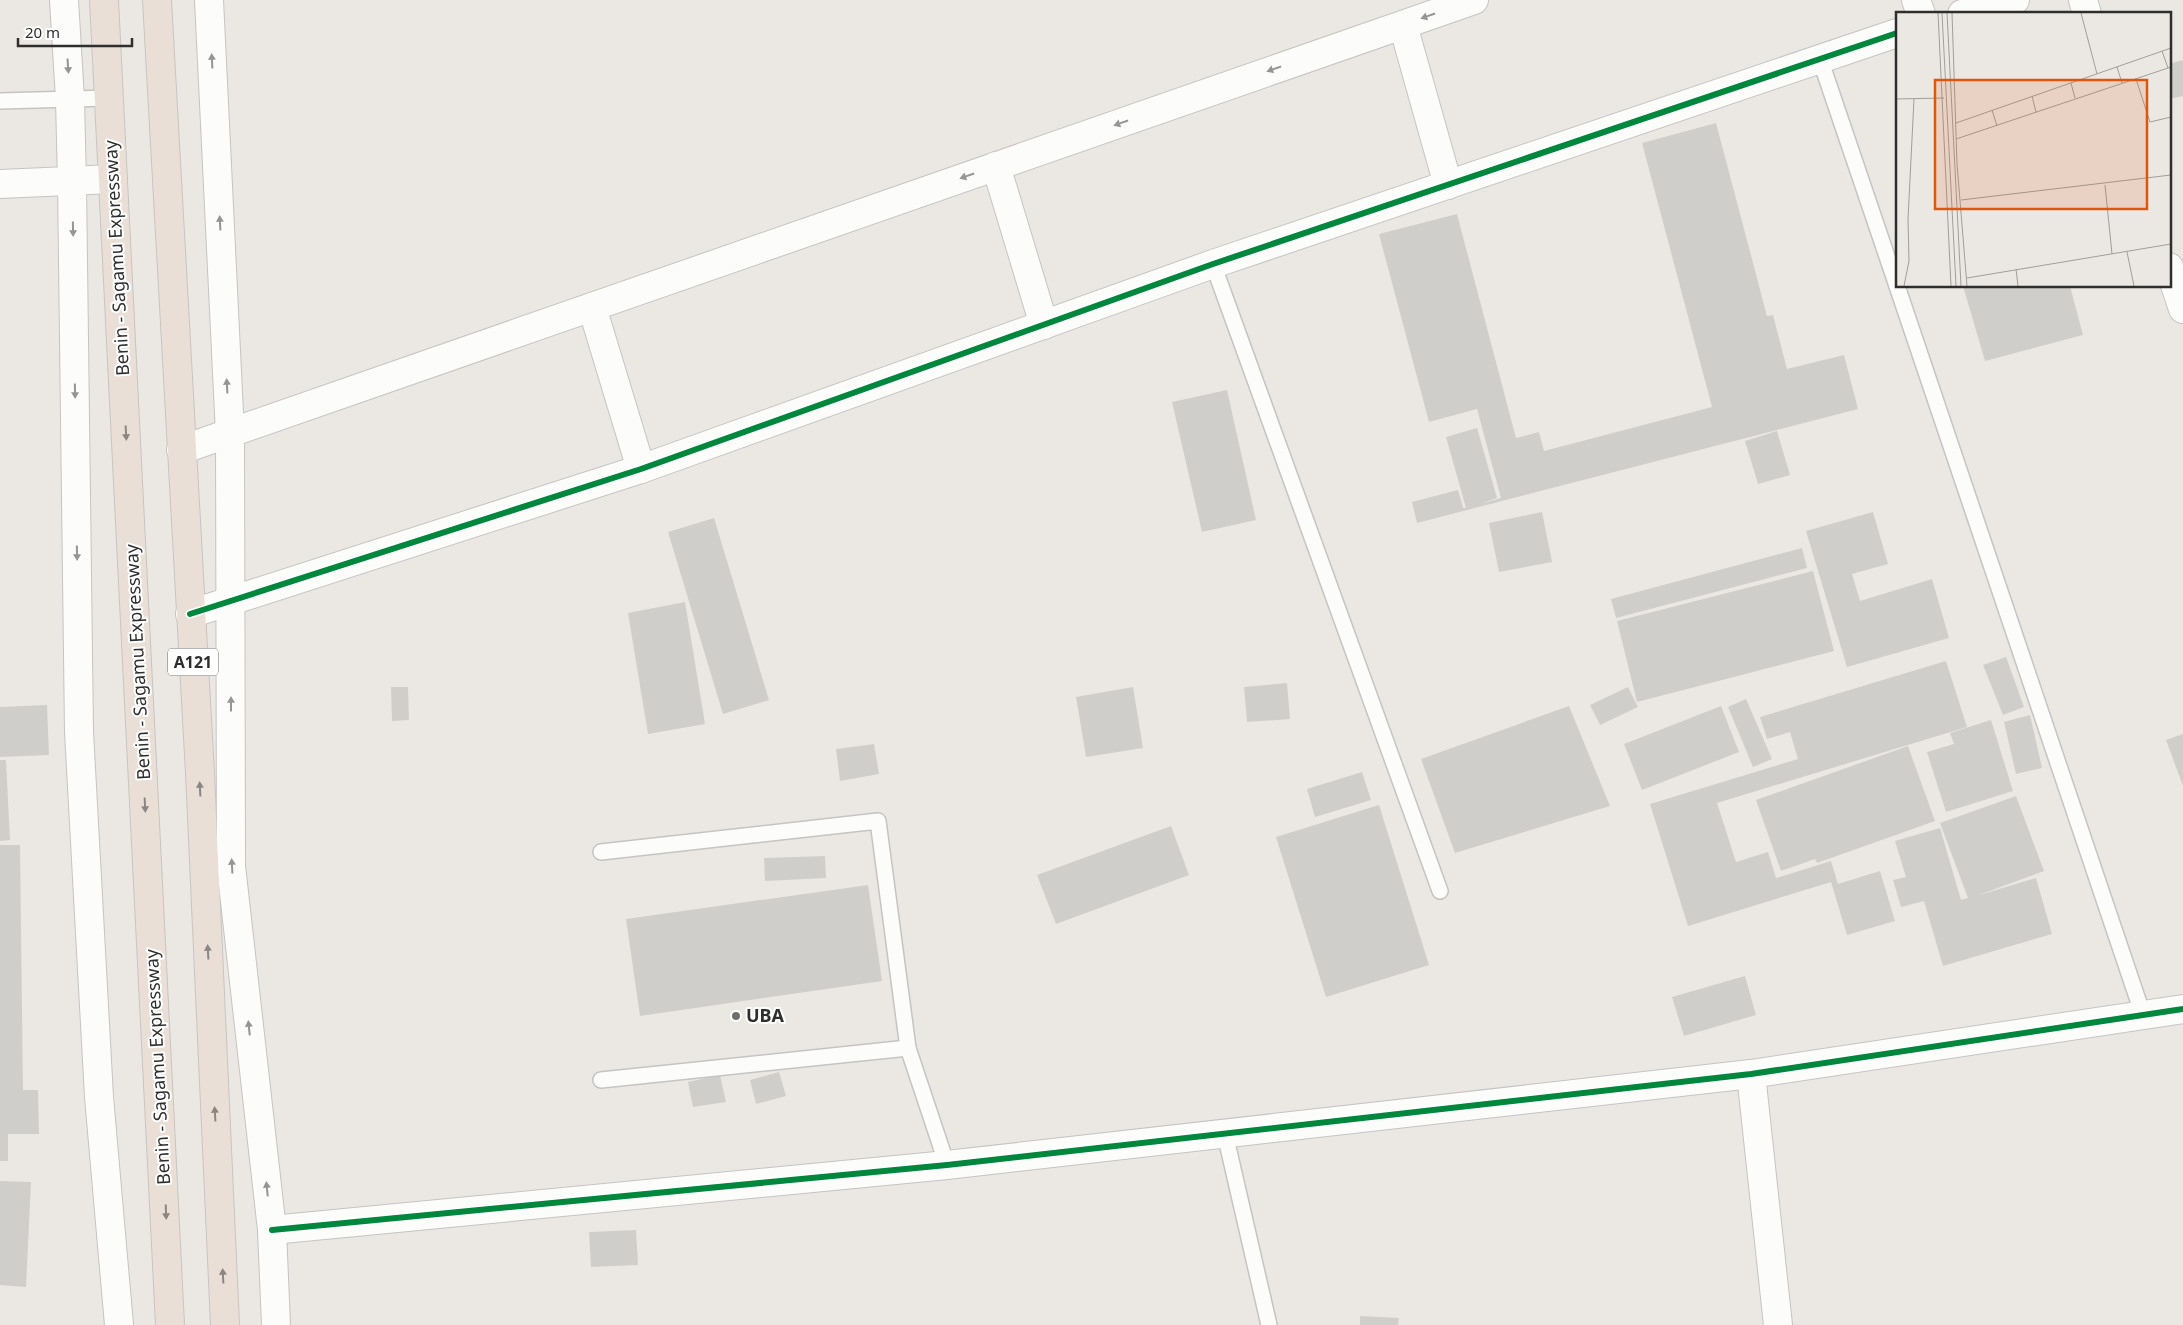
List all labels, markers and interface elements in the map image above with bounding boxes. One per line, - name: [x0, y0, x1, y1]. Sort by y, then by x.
- inset map: [1896, 12, 2170, 288]
- one-way arrow: [1420, 13, 1435, 20]
- scale bar: [18, 15, 131, 47]
- text: 20 m: [25, 22, 60, 42]
- one-way arrow: [208, 53, 216, 69]
- one-way arrow: [65, 58, 73, 74]
- one-way arrow: [1266, 65, 1281, 73]
- one-way arrow: [1113, 120, 1128, 127]
- street label: Benin - Sagamu Expressway: [98, 139, 134, 377]
- one-way arrow: [959, 172, 974, 180]
- one-way arrow: [215, 215, 223, 231]
- one-way arrow: [69, 221, 77, 237]
- one-way arrow: [223, 377, 231, 393]
- one-way arrow: [71, 383, 79, 399]
- one-way arrow: [122, 425, 130, 441]
- street label: Benin - Sagamu Expressway: [119, 543, 155, 781]
- one-way arrow: [73, 546, 81, 562]
- road number: A121: [168, 649, 218, 676]
- one-way arrow: [227, 695, 235, 711]
- one-way arrow: [196, 781, 204, 797]
- one-way arrow: [142, 797, 150, 813]
- one-way arrow: [227, 858, 235, 874]
- one-way arrow: [203, 943, 211, 959]
- street label: Benin - Sagamu Expressway: [139, 948, 175, 1186]
- place label: UBA: [746, 1003, 785, 1027]
- marker: UBA: [730, 1010, 742, 1022]
- one-way arrow: [245, 1019, 253, 1035]
- one-way arrow: [211, 1106, 219, 1122]
- one-way arrow: [263, 1181, 271, 1197]
- one-way arrow: [162, 1204, 170, 1220]
- one-way arrow: [218, 1268, 226, 1284]

